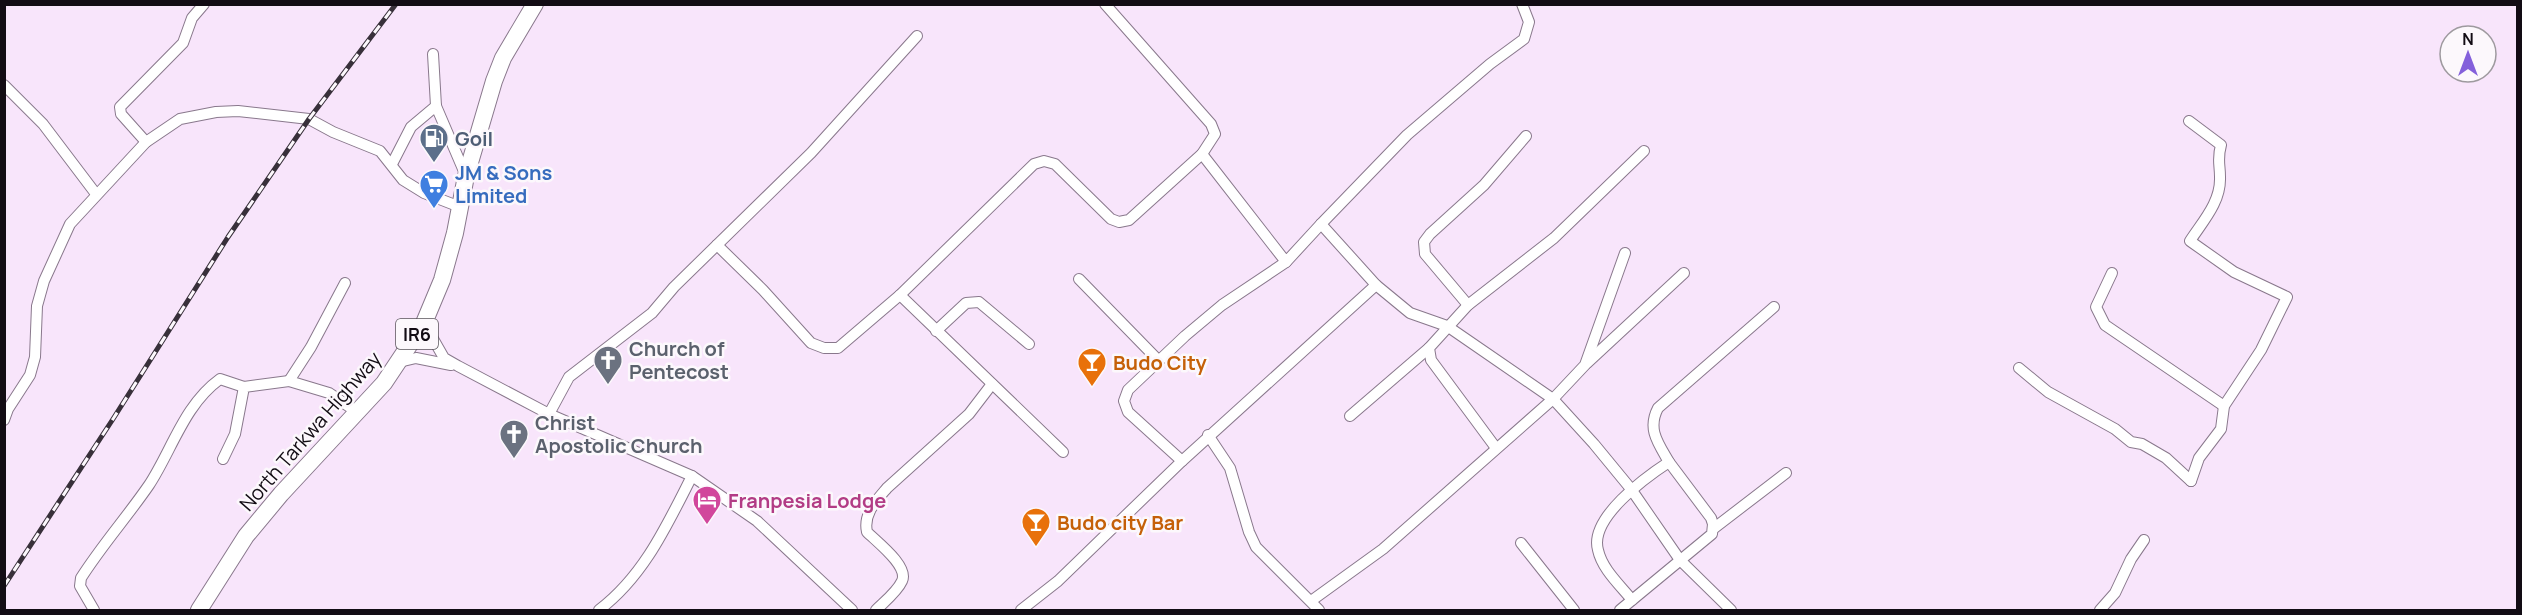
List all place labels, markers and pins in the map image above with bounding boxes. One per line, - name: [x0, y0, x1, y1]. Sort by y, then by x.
- fuel station icon: Goil: [418, 122, 450, 164]
- place label: Goil: [455, 125, 493, 152]
- place label: JM & Sons Limited: [455, 159, 552, 209]
- supermarket icon: JM & Sons Limited: [418, 168, 450, 210]
- place label: Church of Pentecost: [629, 335, 729, 385]
- church icon: Church of Pentecost: [592, 344, 624, 386]
- bar icon: Budo City: [1076, 346, 1108, 388]
- place label: Budo City: [1113, 349, 1208, 376]
- place label: Christ Apostolic Church: [535, 409, 702, 459]
- church icon: Christ Apostolic Church: [498, 418, 530, 460]
- hotel icon: Franpesia Lodge: [691, 484, 723, 526]
- place label: Franpesia Lodge: [728, 487, 886, 514]
- bar icon: Budo city Bar: [1020, 506, 1052, 548]
- place label: Budo city Bar: [1057, 509, 1183, 536]

